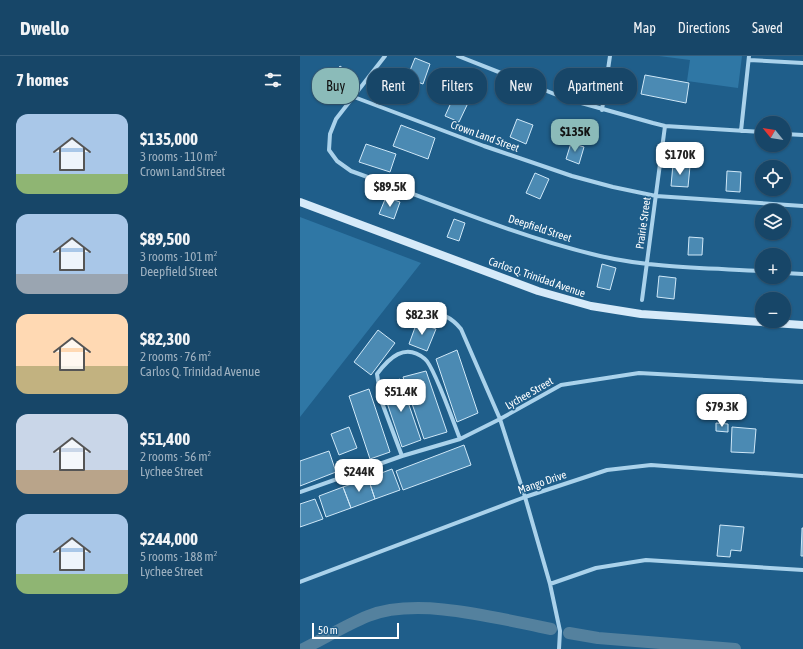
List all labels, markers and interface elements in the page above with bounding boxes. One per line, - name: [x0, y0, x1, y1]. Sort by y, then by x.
- text: Dwello: [20, 17, 69, 39]
- text: Map: [633, 20, 656, 36]
- text: Directions: [678, 20, 730, 36]
- text: Saved: [752, 20, 783, 36]
- chip: Buy: [312, 68, 359, 104]
- chip: Rent: [367, 68, 419, 104]
- chip: Filters: [427, 68, 487, 104]
- chip: New: [495, 68, 546, 104]
- chip: Apartment: [554, 68, 637, 104]
- icon: filters: [262, 69, 284, 91]
- text: 7 homes: [16, 70, 69, 90]
- north arrow: [755, 116, 791, 152]
- map controls: [755, 116, 791, 328]
- street label: Crown Land Street: [449, 118, 521, 154]
- pin: $135K: [547, 119, 603, 153]
- text: $135K: [560, 124, 590, 139]
- text: $135,000: [140, 129, 198, 149]
- icon: home: [48, 130, 96, 178]
- pin: $170K: [652, 142, 708, 176]
- text: $170K: [665, 147, 695, 162]
- text: 3 rooms · 110 m²: [140, 149, 217, 164]
- button: locate: [755, 160, 791, 196]
- text: Crown Land Street: [140, 164, 225, 179]
- pin: $89.5K: [357, 174, 423, 208]
- text: $89.5K: [374, 179, 406, 194]
- street label: Prairie Street: [633, 196, 653, 250]
- button: layers: [755, 204, 791, 240]
- street label: Deepfield Street: [507, 212, 573, 244]
- text: $89,500: [140, 229, 190, 249]
- icon: home: [48, 230, 96, 278]
- button: +: [755, 248, 791, 284]
- text: 3 rooms · 101 m²: [140, 249, 217, 264]
- street label: Carlos Q. Trinidad Avenue: [487, 255, 587, 299]
- text: Deepfield Street: [140, 264, 217, 279]
- button: −: [755, 292, 791, 328]
- pin: $82.3K: [389, 302, 455, 336]
- text: $82.3K: [406, 307, 438, 322]
- text: $82,300: [140, 329, 190, 349]
- icon: home: [48, 330, 96, 378]
- text: 2 rooms · 76 m²: [140, 349, 211, 364]
- text: Carlos Q. Trinidad Avenue: [140, 364, 260, 379]
- street label: Lychee Street: [503, 374, 555, 412]
- pin: $51.4K: [368, 379, 434, 413]
- text: $51.4K: [385, 384, 417, 399]
- pin: $79.3K: [689, 394, 755, 428]
- text: $79.3K: [706, 399, 738, 414]
- text: $51,400: [140, 429, 190, 449]
- icon: home: [48, 430, 96, 478]
- text: 2 rooms · 56 m²: [140, 449, 211, 464]
- pin: $244K: [331, 459, 387, 493]
- text: Lychee Street: [140, 464, 203, 479]
- text: $244K: [344, 464, 374, 479]
- street label: Mango Drive: [516, 468, 568, 496]
- text: $244,000: [140, 529, 198, 549]
- icon: home: [48, 530, 96, 578]
- text: 5 rooms · 188 m²: [140, 549, 217, 564]
- text: Lychee Street: [140, 564, 203, 579]
- scale bar: [312, 621, 399, 640]
- text: 50 m: [318, 624, 338, 636]

